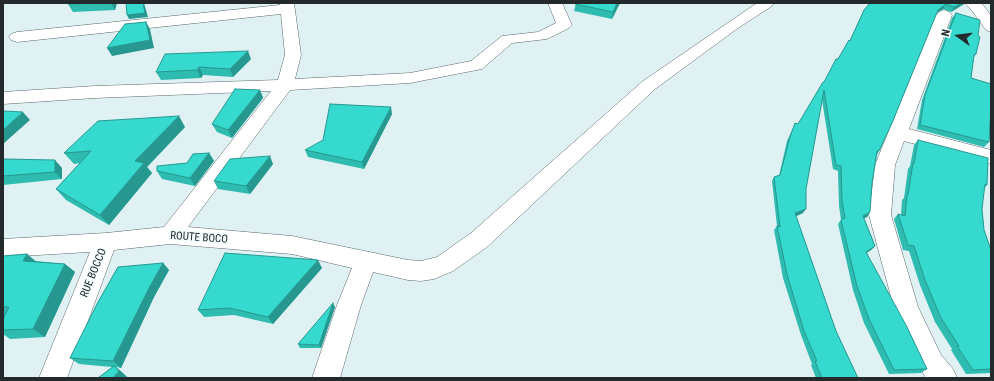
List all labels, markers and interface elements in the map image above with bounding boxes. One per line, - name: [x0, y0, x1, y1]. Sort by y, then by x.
- north arrow: [938, 16, 978, 56]
- text: N: [939, 28, 953, 38]
- street label: ROUTE BOCO: [170, 229, 228, 247]
- street label: RUE BOCCO: [78, 247, 110, 299]

